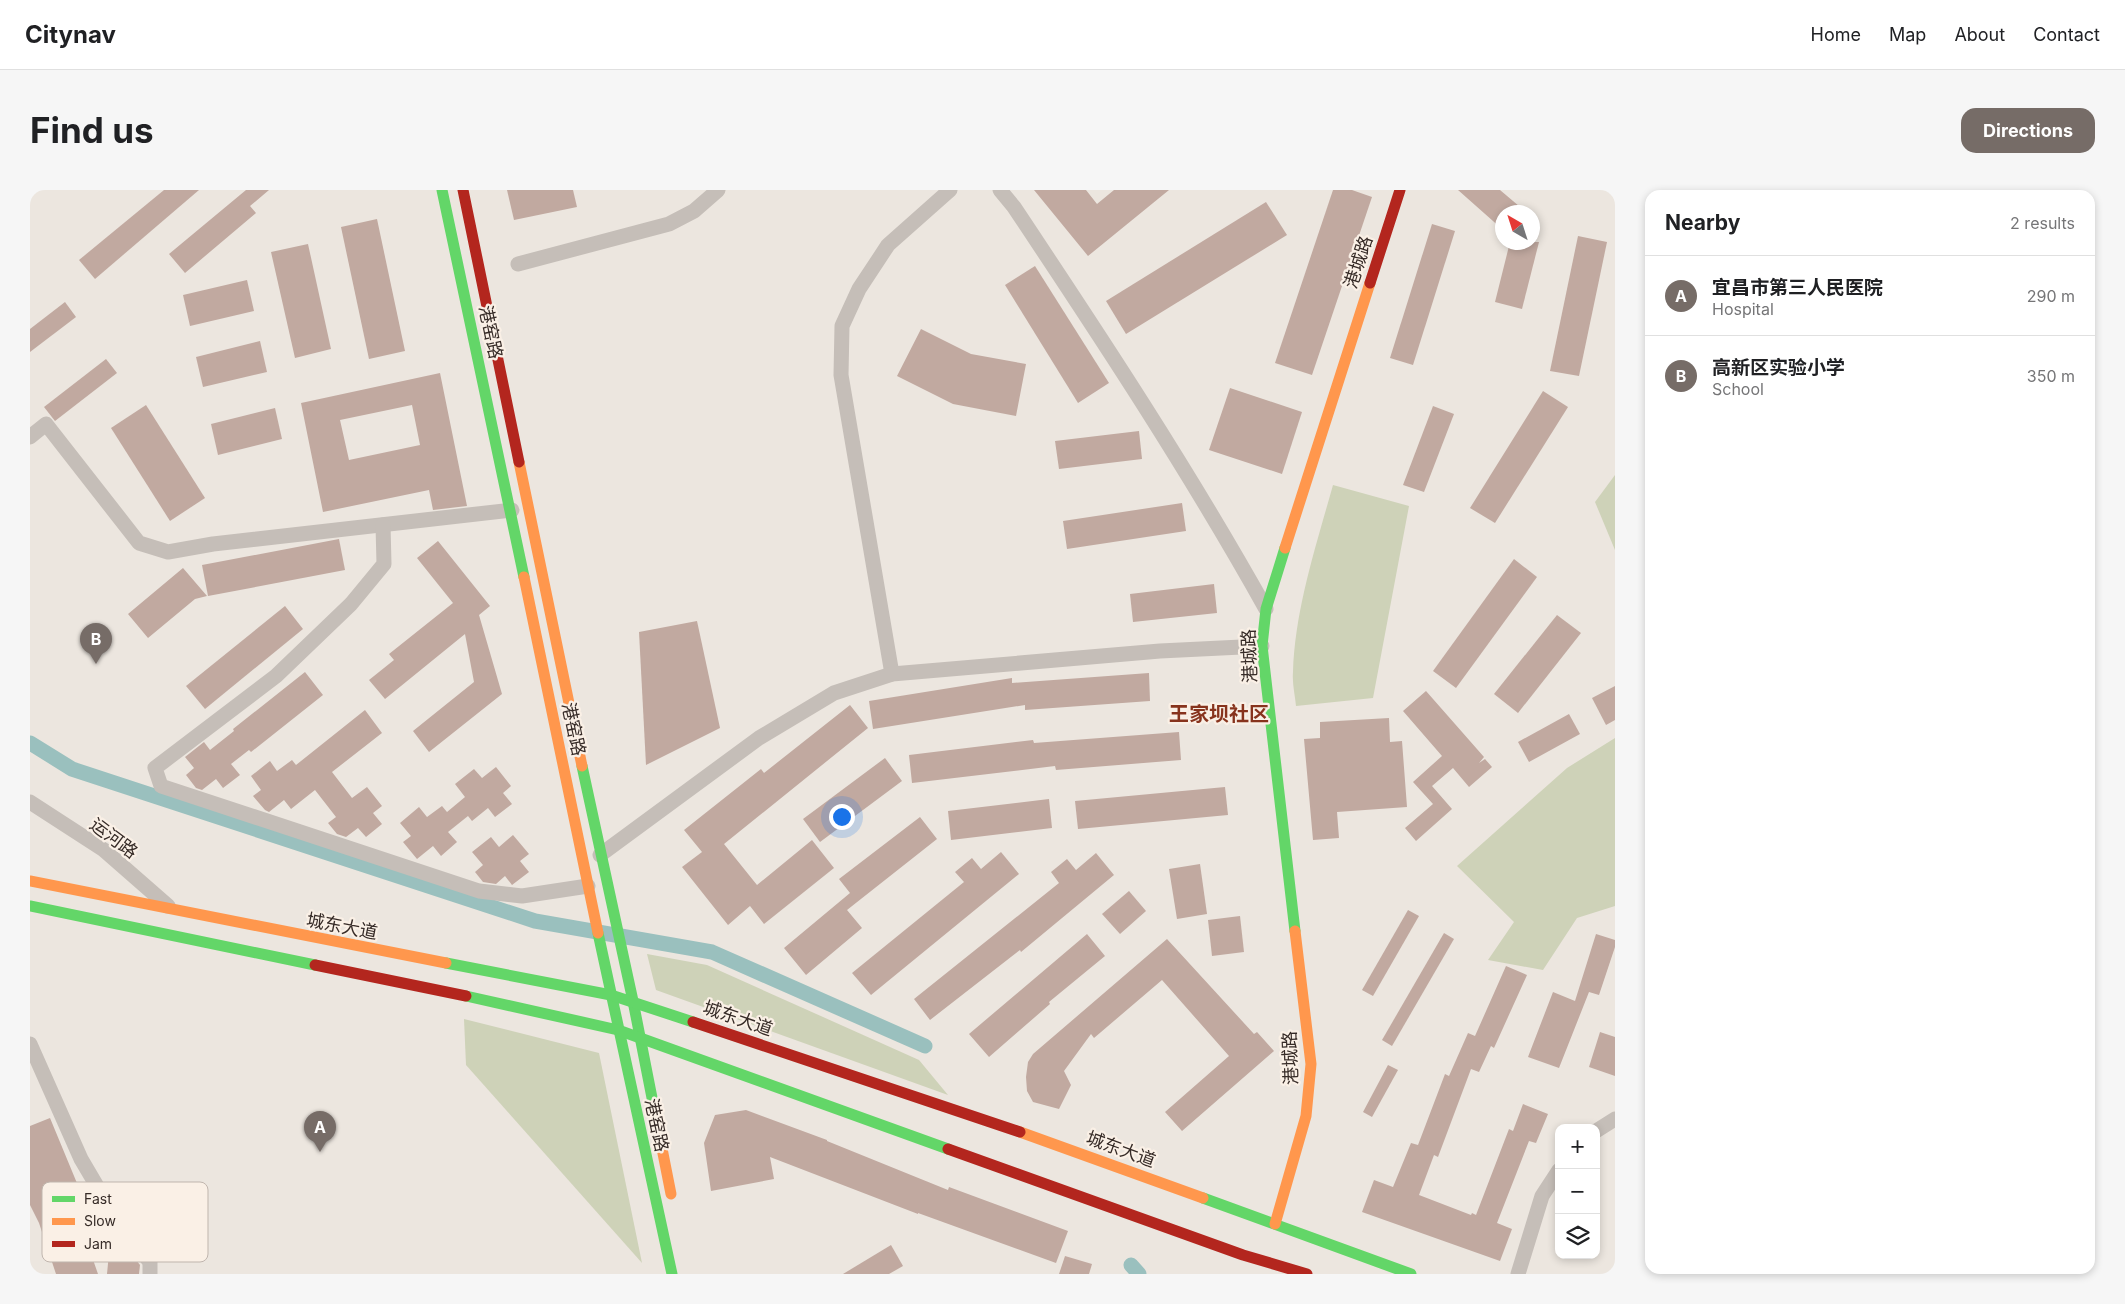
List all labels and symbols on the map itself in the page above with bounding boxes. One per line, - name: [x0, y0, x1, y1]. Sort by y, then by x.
- north arrow: [1495, 205, 1540, 250]
- street label: 港城路: [1340, 233, 1376, 291]
- street label: 港窑路: [475, 303, 507, 361]
- pin: B: [80, 623, 112, 664]
- street label: 港城路: [1238, 629, 1260, 683]
- street label: 港窑路: [558, 700, 590, 758]
- district label: 王家坝社区: [1169, 702, 1269, 726]
- your location: [829, 804, 855, 830]
- street label: 运河路: [86, 813, 142, 863]
- street label: 城东大道: [305, 909, 379, 943]
- street label: 城东大道: [701, 996, 775, 1040]
- street label: 港城路: [1279, 1031, 1301, 1085]
- street label: 港窑路: [641, 1096, 673, 1154]
- pin: A: [304, 1111, 336, 1152]
- street label: 城东大道: [1084, 1127, 1158, 1171]
- legend: [42, 1182, 208, 1262]
- text: Fast: [84, 1190, 112, 1207]
- text: Slow: [84, 1212, 116, 1229]
- text: Jam: [84, 1235, 112, 1252]

